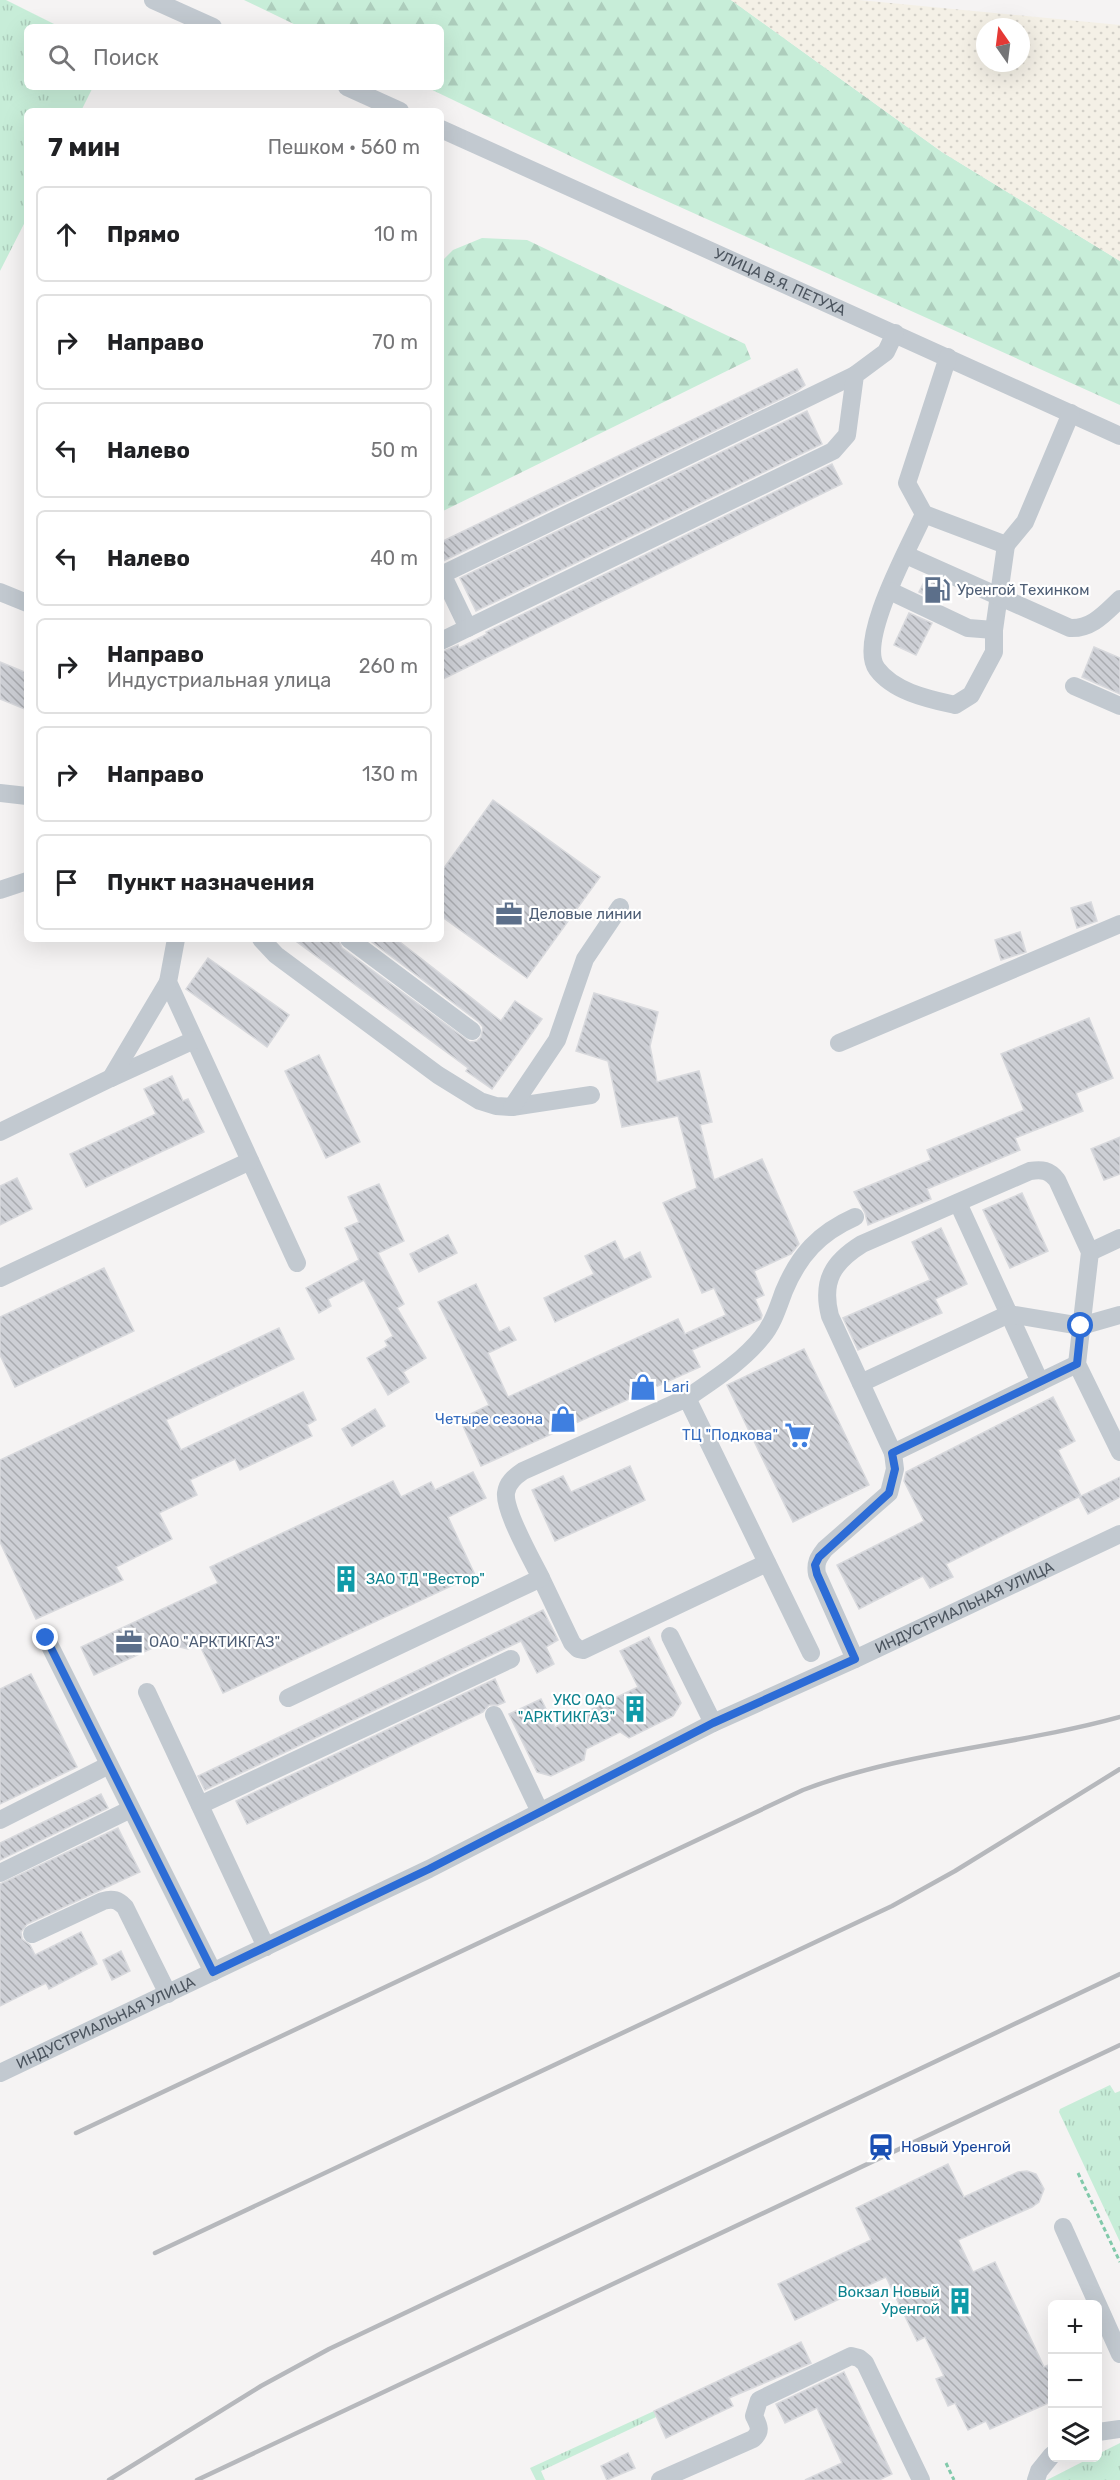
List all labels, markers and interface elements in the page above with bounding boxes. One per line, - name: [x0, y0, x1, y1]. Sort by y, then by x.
- north arrow: [976, 18, 1030, 72]
- search box: [24, 24, 444, 90]
- icon: search: [45, 41, 78, 74]
- text: Поиск: [93, 44, 159, 71]
- text: 7 мин: [48, 132, 120, 163]
- text: Пешком · 560 m: [268, 135, 420, 159]
- icon: ahead: [50, 218, 83, 251]
- text: Прямо: [107, 221, 180, 248]
- text: 10 m: [374, 222, 418, 246]
- street label: УЛИЦА В.Я. ПЕТУХА: [711, 245, 849, 320]
- icon: right: [50, 326, 83, 359]
- text: Направо: [107, 329, 204, 356]
- text: 70 m: [372, 330, 418, 354]
- icon: left: [50, 434, 83, 467]
- text: Налево: [107, 437, 190, 464]
- text: 50 m: [371, 438, 418, 462]
- icon: left: [50, 542, 83, 575]
- text: Налево: [107, 545, 190, 572]
- text: 40 m: [370, 546, 418, 570]
- fuel station icon: Уренгой Техинком: [922, 575, 952, 605]
- place label: Уренгой Техинком: [957, 581, 1089, 599]
- text: Направо: [107, 641, 204, 668]
- icon: right: [50, 650, 83, 683]
- text: 260 m: [359, 654, 418, 678]
- text: Индустриальная улица: [107, 668, 331, 692]
- icon: right: [50, 758, 83, 791]
- text: Направо: [107, 761, 204, 788]
- text: 130 m: [362, 762, 418, 786]
- icon: arrive: [50, 866, 83, 899]
- text: Пункт назначения: [107, 869, 315, 896]
- office icon: Деловые линии: [494, 899, 524, 929]
- place label: Деловые линии: [529, 905, 642, 923]
- route start: [1067, 1312, 1093, 1338]
- shop icon: Lari: [628, 1372, 658, 1402]
- place label: Lari: [663, 1378, 689, 1396]
- shop icon: Четыре сезона: [548, 1404, 578, 1434]
- place label: Четыре сезона: [435, 1410, 543, 1428]
- supermarket icon: ТЦ "Подкова": [783, 1420, 813, 1450]
- place label: ТЦ "Подкова": [682, 1426, 778, 1444]
- street label: ИНДУСТРИАЛЬНАЯ УЛИЦА: [872, 1558, 1057, 1657]
- building icon: ЗАО ТД "Вестор": [331, 1564, 361, 1594]
- place label: ЗАО ТД "Вестор": [366, 1570, 485, 1588]
- route end: [32, 1624, 58, 1650]
- office icon: ОАО "АРКТИКГАЗ": [114, 1627, 144, 1657]
- place label: ОАО "АРКТИКГАЗ": [149, 1633, 280, 1651]
- place label: УКС ОАО "АРКТИКГАЗ": [518, 1691, 615, 1726]
- building icon: УКС ОАО "АРКТИКГАЗ": [620, 1694, 650, 1724]
- street label: ИНДУСТРИАЛЬНАЯ УЛИЦА: [13, 1973, 198, 2073]
- station icon: Новый Уренгой: [866, 2132, 896, 2162]
- place label: Новый Уренгой: [901, 2138, 1011, 2156]
- place label: Вокзал Новый Уренгой: [838, 2283, 940, 2318]
- building icon: Вокзал Новый Уренгой: [945, 2286, 975, 2316]
- map controls: [1048, 2300, 1102, 2462]
- button: +: [1048, 2300, 1102, 2354]
- button: −: [1048, 2354, 1102, 2408]
- button: layers: [1048, 2408, 1102, 2462]

